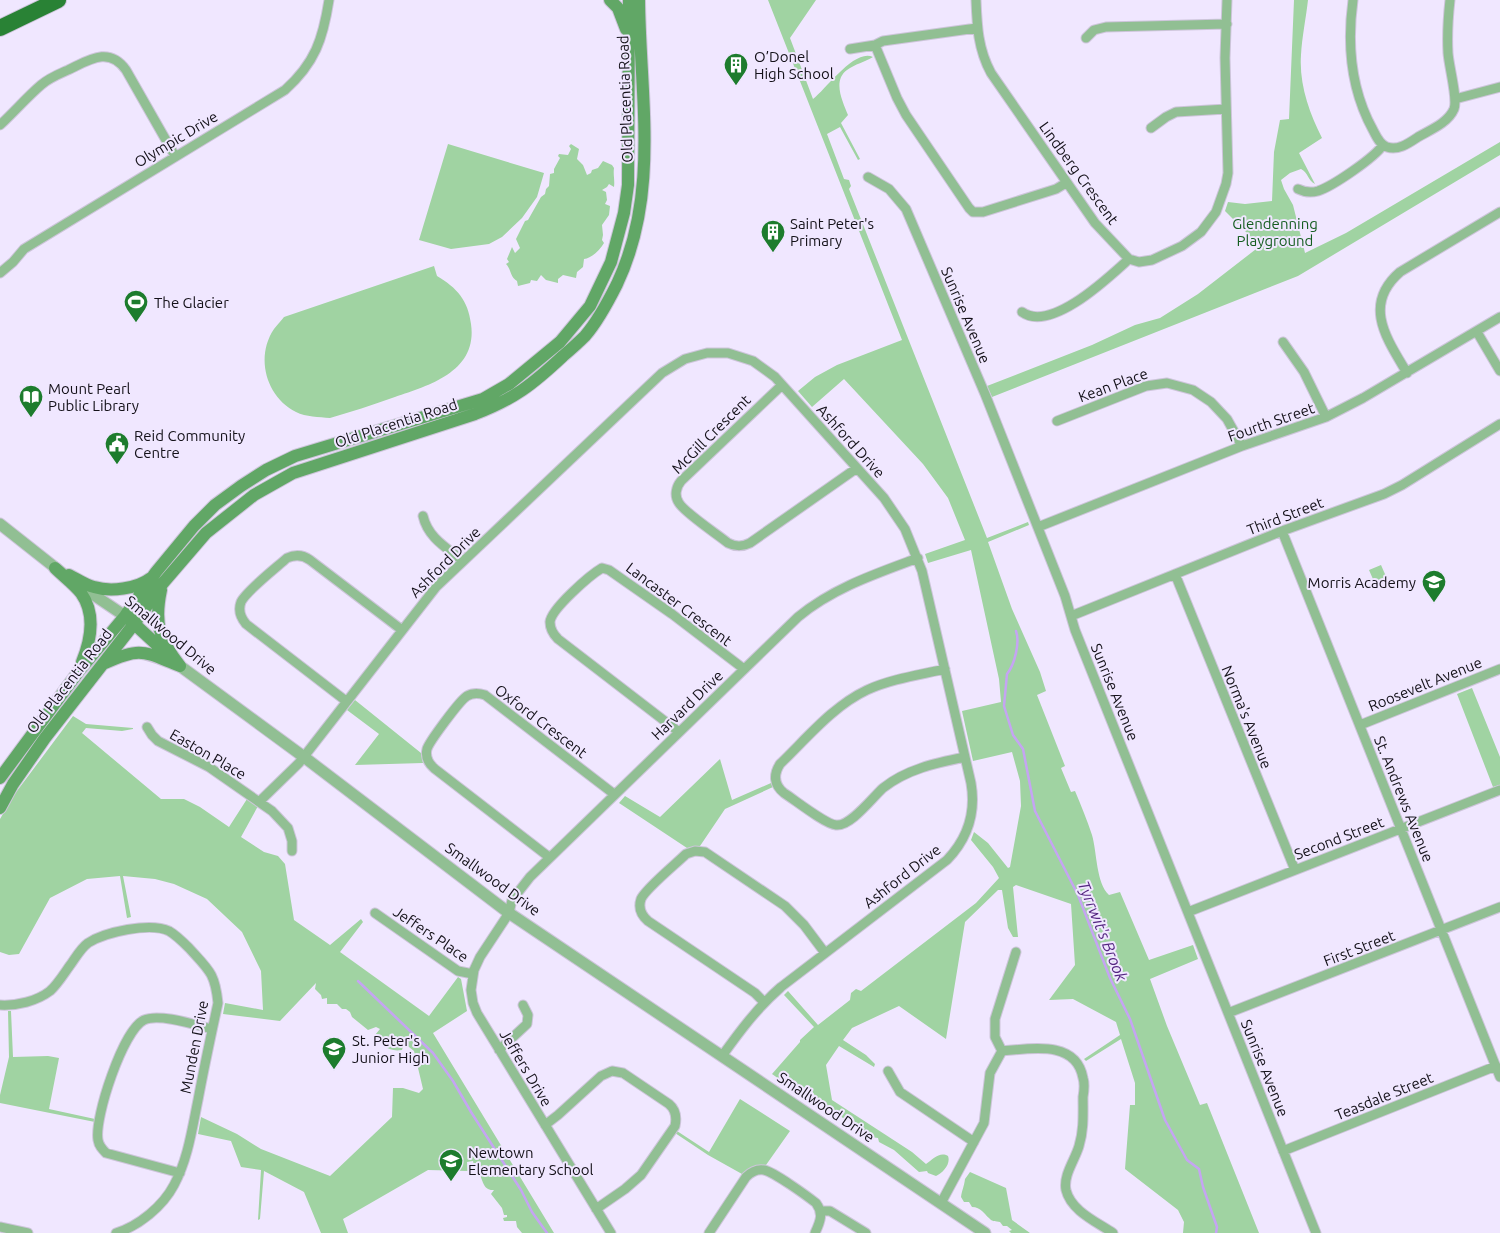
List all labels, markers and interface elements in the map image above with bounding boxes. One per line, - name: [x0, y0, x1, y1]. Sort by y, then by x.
- street label: Old Placentia Road: [614, 35, 636, 163]
- place label: O’Donel High School: [754, 48, 834, 82]
- building icon: O’Donel High School: [723, 52, 749, 86]
- street label: Olympic Drive: [131, 107, 221, 171]
- street label: Lindberg Crescent: [1036, 118, 1122, 228]
- place label: Saint Peter's Primary: [790, 215, 874, 249]
- park label: Glendenning Playground: [1232, 215, 1318, 249]
- building icon: Saint Peter's Primary: [760, 219, 786, 253]
- street label: Sunrise Avenue: [938, 264, 994, 366]
- sports icon: The Glacier: [123, 289, 149, 323]
- place label: The Glacier: [154, 294, 229, 311]
- street label: Kean Place: [1076, 365, 1150, 405]
- place label: Mount Pearl Public Library: [48, 380, 139, 414]
- library icon: Mount Pearl Public Library: [18, 384, 44, 418]
- street label: McGill Crescent: [668, 391, 754, 477]
- street label: Old Placentia Road: [333, 395, 459, 451]
- street label: Fourth Street: [1225, 399, 1317, 445]
- street label: Ashford Drive: [814, 401, 888, 481]
- place label: Reid Community Centre: [134, 427, 245, 461]
- public building icon: Reid Community Centre: [104, 431, 130, 465]
- street label: Third Street: [1244, 494, 1326, 538]
- street label: Ashford Drive: [406, 523, 484, 601]
- street label: Lancaster Crescent: [623, 559, 735, 649]
- school or university icon: Morris Academy: [1421, 569, 1447, 603]
- place label: Morris Academy: [1308, 574, 1416, 591]
- street label: Smallwood Drive: [122, 592, 220, 678]
- street label: Old Placentia Road: [23, 626, 115, 736]
- street label: Sunrise Avenue: [1088, 641, 1142, 743]
- street label: Roosevelt Avenue: [1366, 653, 1484, 715]
- street label: Norma's Avenue: [1219, 663, 1275, 771]
- street label: Harvard Drive: [648, 667, 726, 743]
- street label: Oxford Crescent: [492, 681, 590, 761]
- street label: Easton Place: [167, 725, 249, 783]
- street label: St. Andrews Avenue: [1371, 734, 1437, 864]
- street label: Second Street: [1292, 813, 1386, 863]
- street label: Smallwood Drive: [442, 839, 544, 919]
- street label: Ashford Drive: [860, 841, 944, 911]
- water label: Tyrrwit's Brook: [1075, 878, 1132, 985]
- street label: Jeffers Place: [390, 903, 472, 965]
- street label: First Street: [1321, 927, 1397, 969]
- street label: Munden Drive: [177, 999, 211, 1095]
- street label: Sunrise Avenue: [1238, 1017, 1292, 1119]
- street label: Jeffers Drive: [496, 1027, 556, 1109]
- place label: St. Peter's Junior High: [352, 1032, 429, 1066]
- school or university icon: St. Peter's Junior High: [321, 1036, 347, 1070]
- street label: Smallwood Drive: [774, 1068, 878, 1146]
- street label: Teasdale Street: [1333, 1069, 1436, 1123]
- place label: Newtown Elementary School: [468, 1144, 594, 1178]
- school or university icon: Newtown Elementary School: [438, 1148, 464, 1182]

